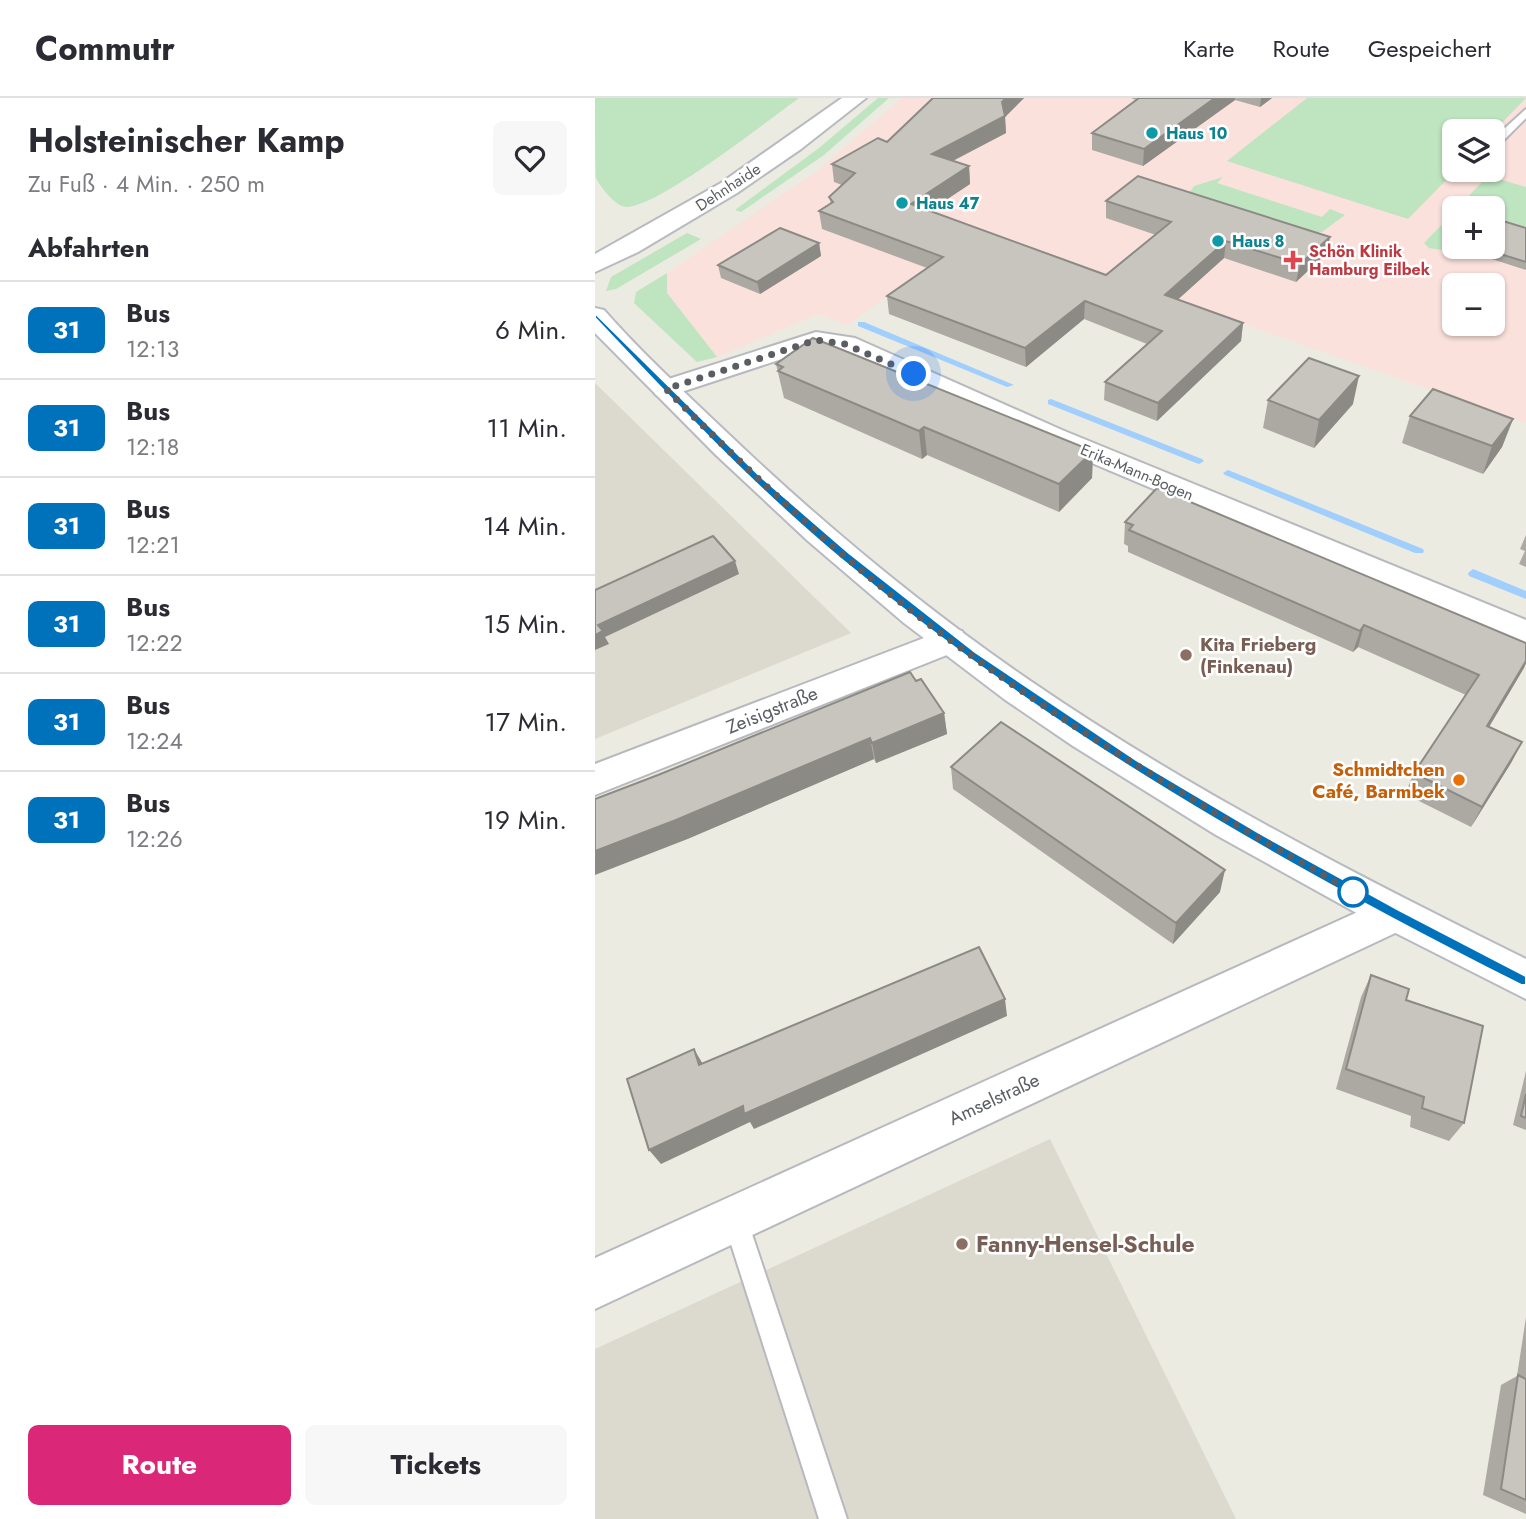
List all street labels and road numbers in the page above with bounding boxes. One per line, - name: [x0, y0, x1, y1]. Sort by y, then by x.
- street label: Dehnhaide: [691, 157, 765, 217]
- street label: Erika-Mann-Bogen: [1077, 438, 1197, 506]
- street label: Zeisigstraße: [722, 679, 822, 741]
- street label: Amselstraße: [944, 1066, 1044, 1132]

